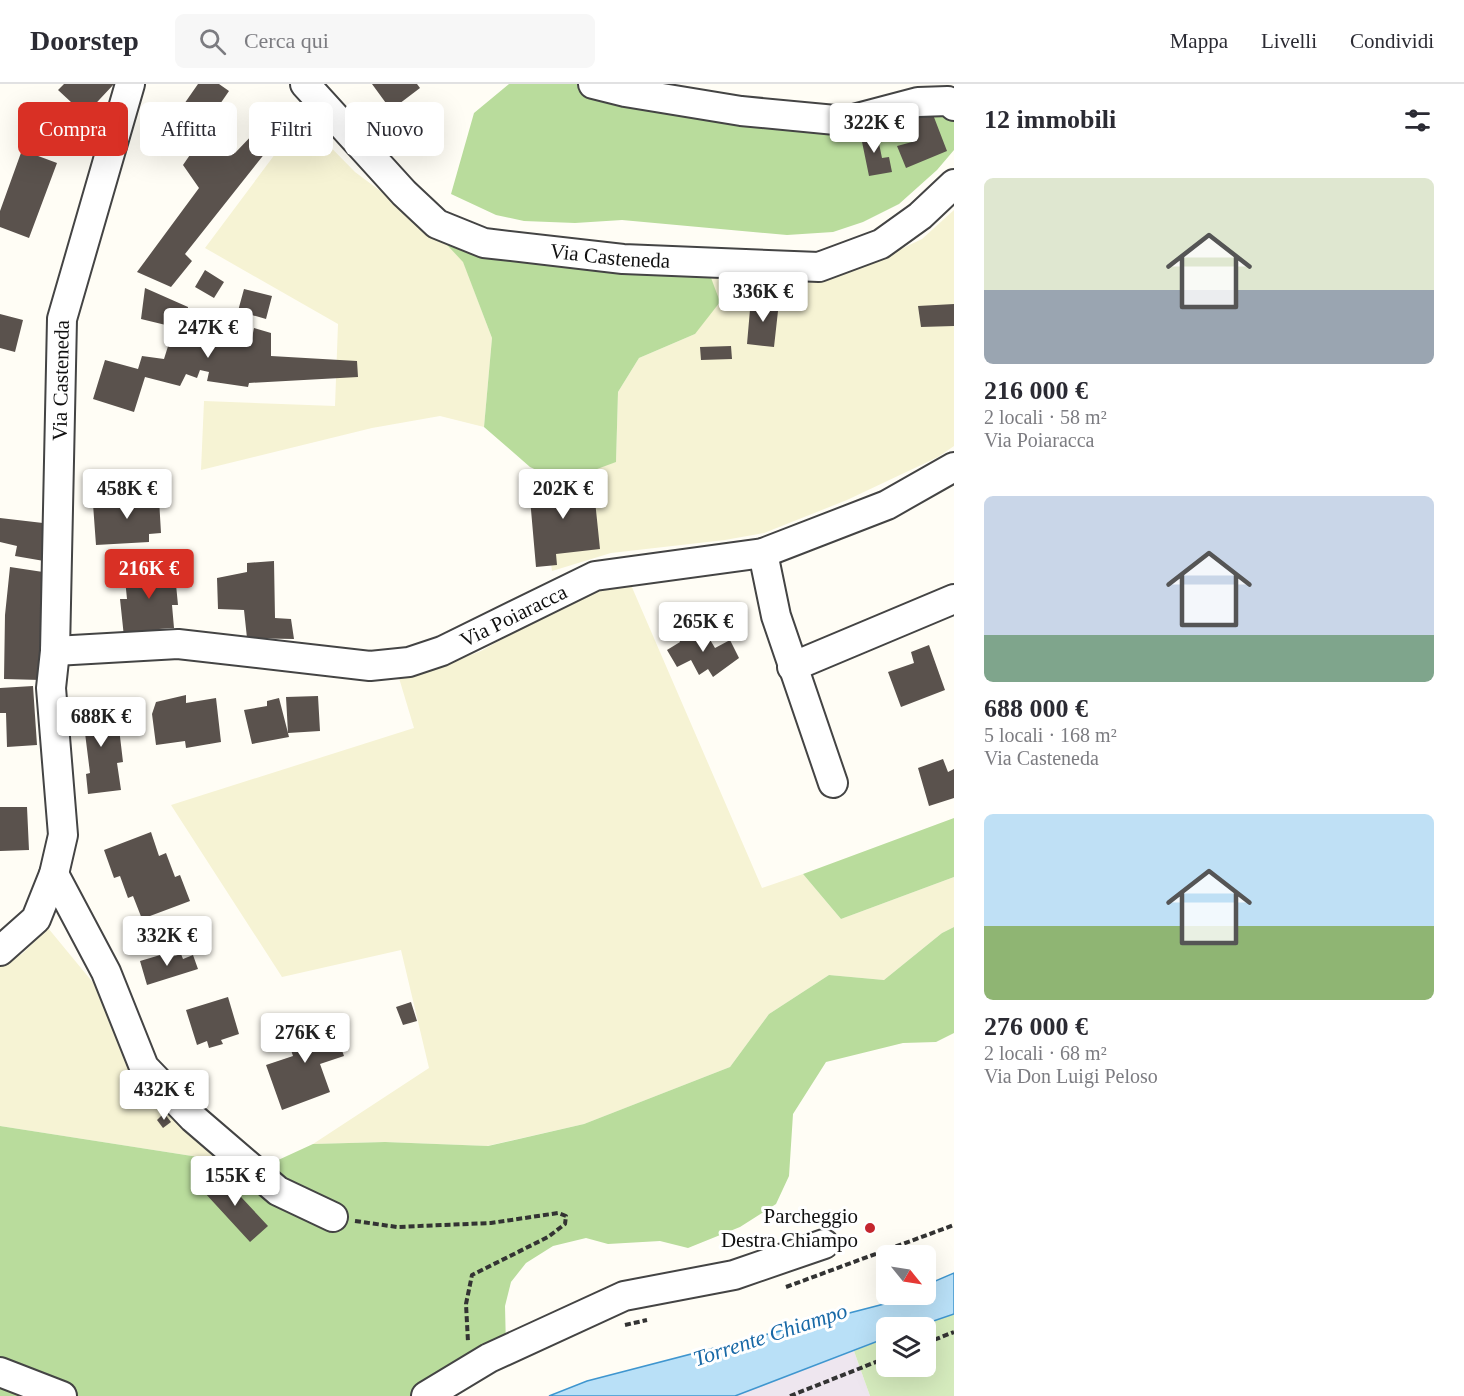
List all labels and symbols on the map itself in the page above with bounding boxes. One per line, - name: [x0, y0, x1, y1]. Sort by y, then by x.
- pin: 322K €: [825, 103, 923, 154]
- street label: Via Casteneda: [549, 239, 671, 273]
- pin: 336K €: [714, 272, 812, 323]
- pin: 247K €: [159, 308, 257, 359]
- street label: Via Casteneda: [47, 319, 74, 441]
- pin: 458K €: [78, 469, 176, 520]
- pin: 202K €: [514, 469, 612, 520]
- pin: 216K €: [100, 549, 198, 600]
- street label: Via Poiaracca: [456, 579, 571, 652]
- pin: 265K €: [654, 602, 752, 653]
- pin: 688K €: [52, 697, 150, 748]
- pin: 332K €: [118, 916, 216, 967]
- pin: 276K €: [256, 1013, 354, 1064]
- pin: 432K €: [115, 1070, 213, 1121]
- pin: 155K €: [186, 1156, 284, 1207]
- place label: Parcheggio Destra Chiampo: [721, 1204, 858, 1252]
- marker: Parcheggio Destra Chiampo: [863, 1221, 877, 1235]
- north arrow: [876, 1245, 936, 1305]
- water label: Torrente Chiampo: [690, 1298, 850, 1371]

